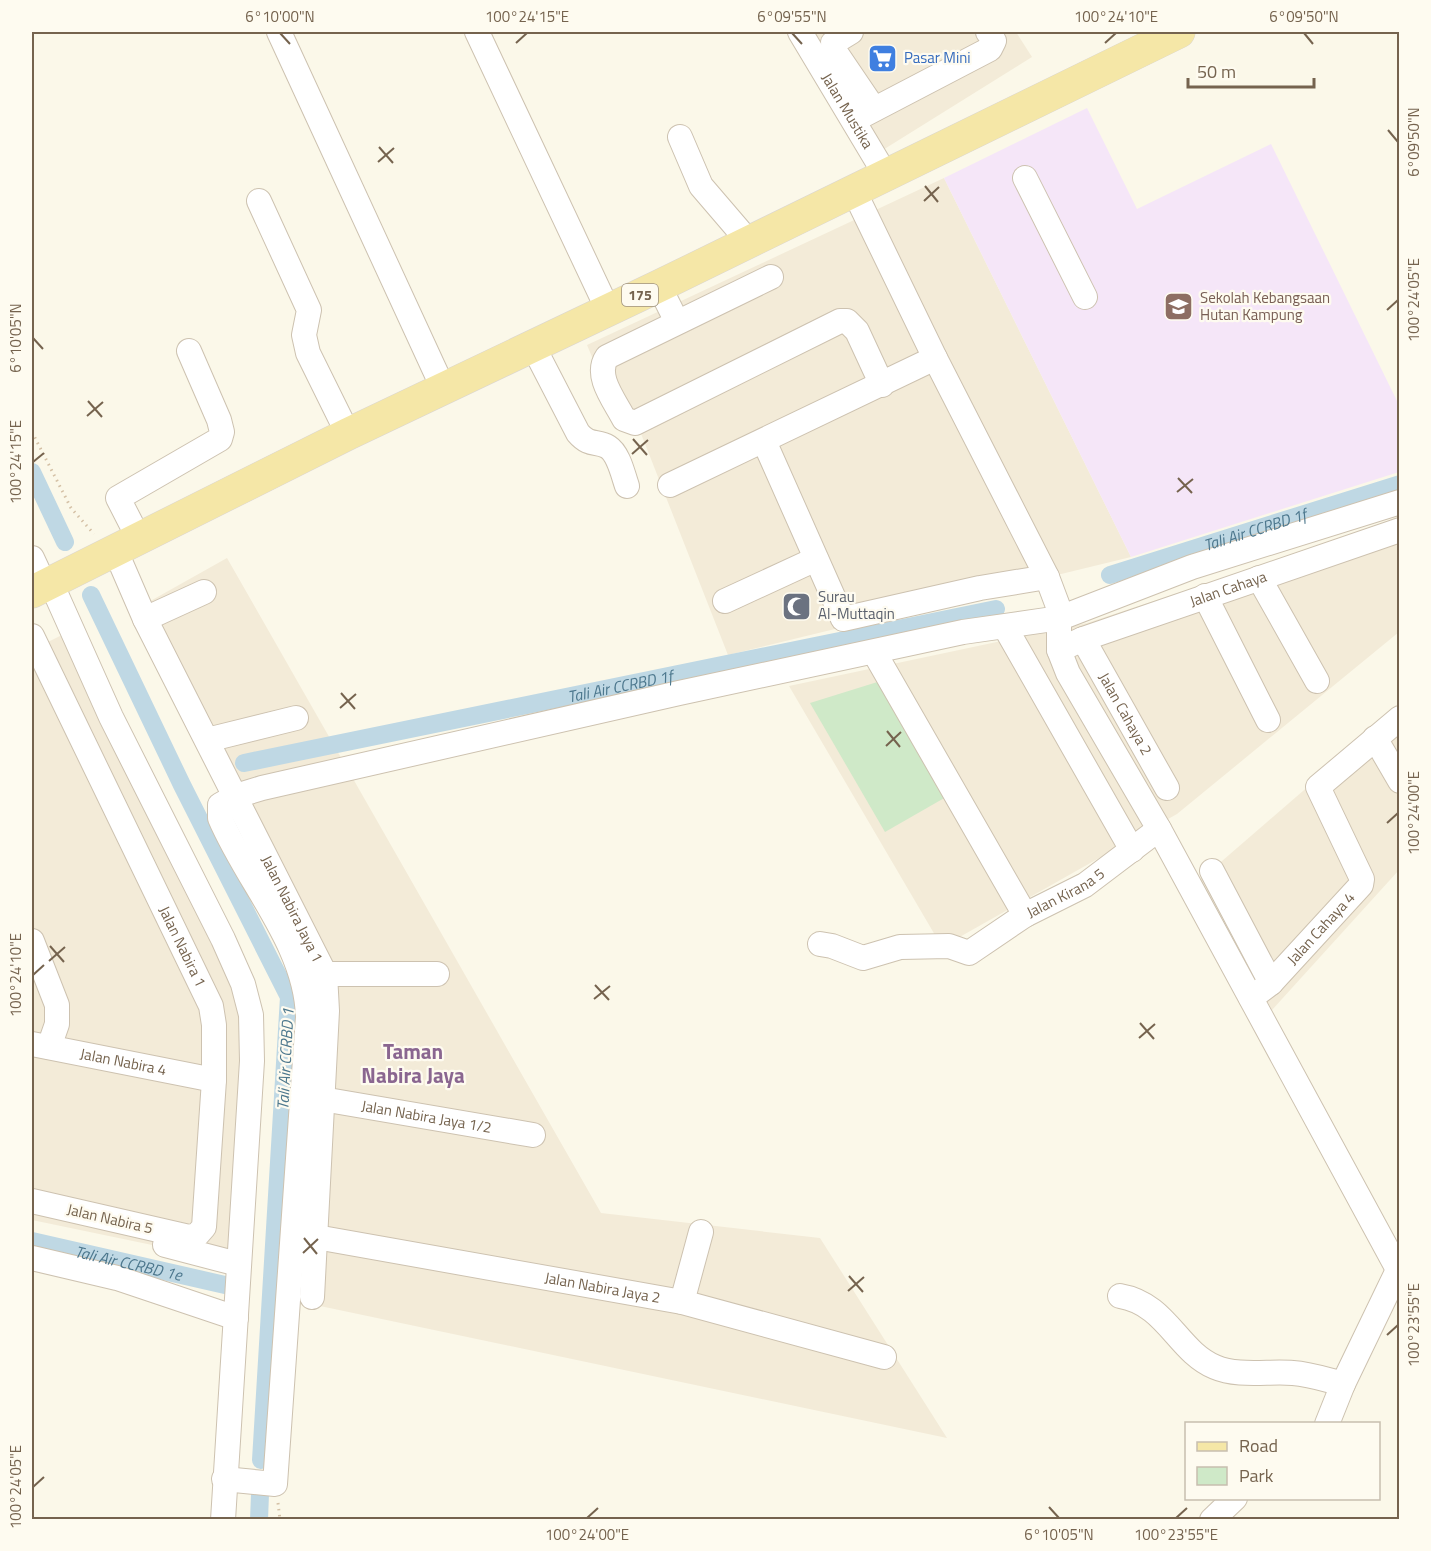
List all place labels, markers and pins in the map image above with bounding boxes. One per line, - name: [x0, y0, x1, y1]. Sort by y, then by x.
- supermarket icon: Pasar Mini: [867, 42, 899, 74]
- place label: Pasar Mini: [904, 46, 971, 69]
- place label: Sekolah Kebangsaan Hutan Kampung: [1200, 286, 1330, 326]
- school or university icon: Sekolah Kebangsaan Hutan Kampung: [1163, 291, 1195, 323]
- place label: Surau Al-Muttaqin: [818, 585, 895, 625]
- mosque icon: Surau Al-Muttaqin: [781, 590, 813, 622]

